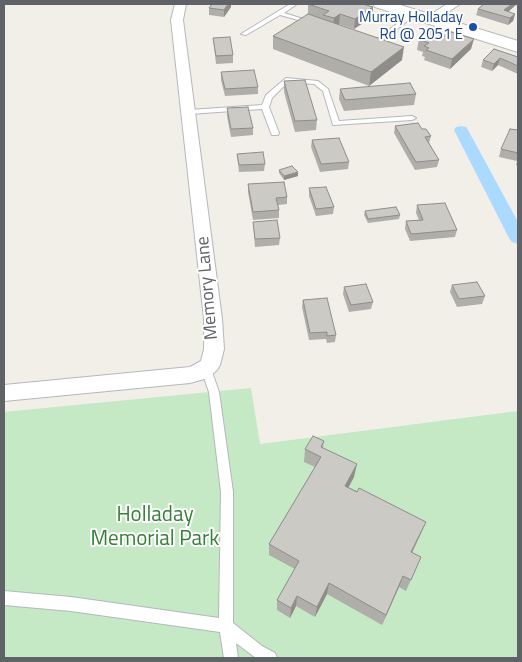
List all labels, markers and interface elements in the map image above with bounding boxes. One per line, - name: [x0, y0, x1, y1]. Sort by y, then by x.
- place label: Murray Holladay Rd @ 2051 E: [359, 9, 463, 44]
- marker: Murray Holladay Rd @ 2051 E: [467, 21, 479, 33]
- street label: Memory Lane: [193, 235, 223, 341]
- park label: Holladay Memorial Park: [91, 503, 219, 553]

